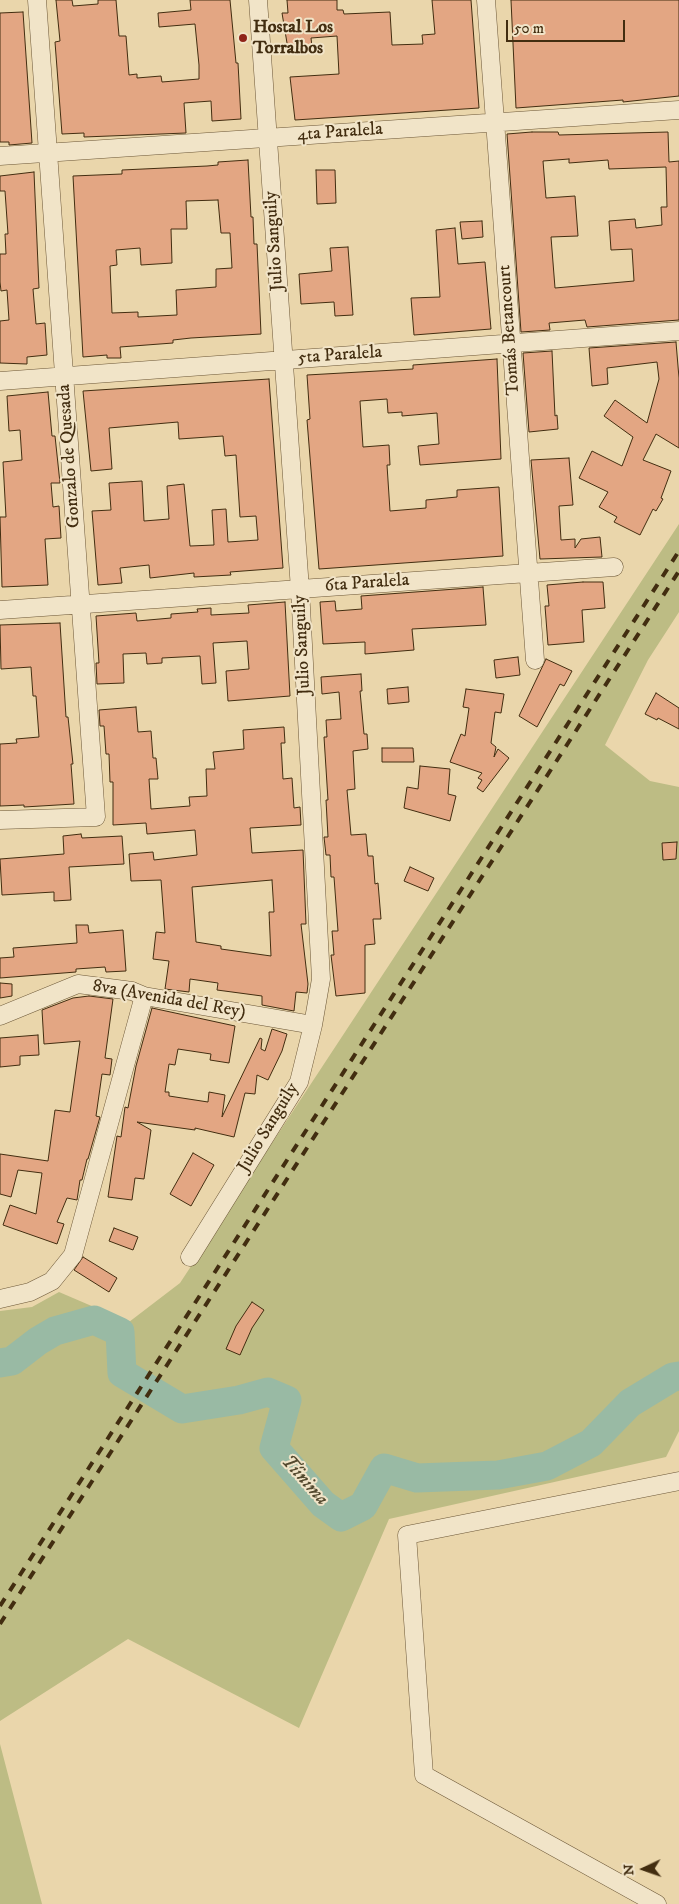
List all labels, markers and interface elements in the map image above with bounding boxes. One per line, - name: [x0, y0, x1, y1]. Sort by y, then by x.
- scale bar: [509, 10, 628, 42]
- place label: Hostal Los Torralbos: [253, 17, 333, 59]
- text: 50 m: [514, 19, 544, 38]
- marker: Hostal Los Torralbos: [237, 32, 249, 44]
- street label: 4ta Paralela: [296, 119, 384, 147]
- street label: Julio Sanguily: [261, 190, 289, 292]
- street label: Tomás Betancourt: [495, 264, 525, 396]
- street label: 5ta Paralela: [297, 342, 383, 370]
- street label: Gonzalo de Quesada: [54, 383, 86, 529]
- street label: 6ta Paralela: [324, 570, 410, 598]
- street label: Julio Sanguily: [290, 594, 316, 696]
- street label: 8va (Avenida del Rey): [91, 976, 247, 1024]
- street label: Julio Sanguily: [234, 1079, 304, 1177]
- water label: Tíinima: [276, 1451, 332, 1511]
- north arrow: [619, 1844, 669, 1894]
- text: N: [620, 1864, 638, 1876]

